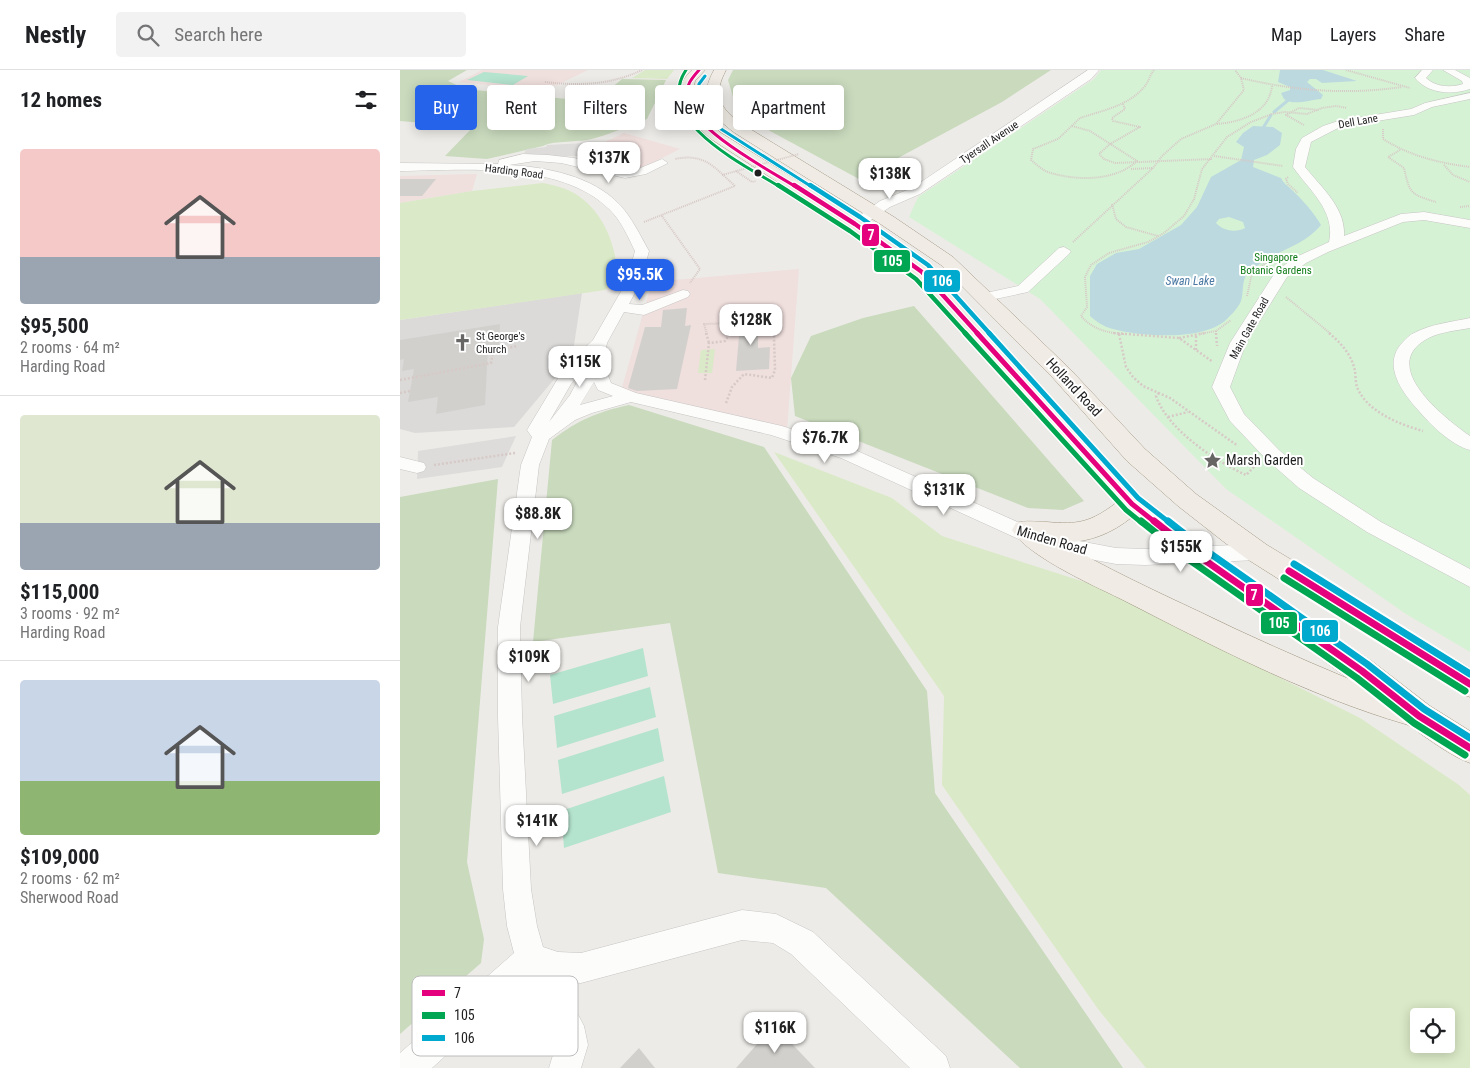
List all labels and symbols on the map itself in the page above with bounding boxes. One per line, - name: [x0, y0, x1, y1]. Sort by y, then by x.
- street label: Dell Lane: [1337, 112, 1379, 131]
- street label: Tyersall Avenue: [958, 118, 1021, 167]
- pin: $137K: [574, 142, 644, 184]
- pin: $138K: [855, 158, 925, 200]
- street label: Harding Road: [484, 161, 544, 182]
- unlabelled marker: [753, 168, 763, 178]
- line badge: 7: [861, 223, 880, 247]
- text: 7: [867, 227, 875, 243]
- line badge: 105: [873, 249, 911, 273]
- park label: Singapore Botanic Gardens: [1240, 251, 1312, 277]
- text: 105: [881, 253, 903, 269]
- pin: $95.5K: [599, 258, 681, 301]
- line badge: 106: [923, 269, 961, 293]
- text: 106: [931, 273, 953, 289]
- water label: Swan Lake: [1165, 274, 1215, 288]
- street label: Main Gate Road: [1227, 295, 1272, 361]
- pin: $128K: [716, 304, 786, 346]
- place label: St George's Church: [476, 330, 525, 356]
- church icon: St George's Church: [452, 332, 472, 352]
- pin: $115K: [545, 346, 615, 388]
- street label: Holland Road: [1043, 355, 1105, 419]
- pin: $76.7K: [784, 422, 866, 464]
- place icon: Marsh Garden: [1202, 450, 1222, 470]
- place label: Marsh Garden: [1226, 452, 1303, 468]
- pin: $131K: [909, 474, 979, 516]
- pin: $88.8K: [497, 498, 579, 540]
- street label: Minden Road: [1015, 522, 1089, 558]
- pin: $155K: [1146, 530, 1216, 573]
- line badge: 7: [1245, 583, 1264, 607]
- text: 7: [1250, 587, 1258, 603]
- line badge: 105: [1260, 611, 1298, 635]
- text: 105: [1268, 615, 1290, 631]
- line badge: 106: [1301, 619, 1339, 643]
- text: 106: [1309, 623, 1331, 639]
- pin: $109K: [494, 640, 564, 683]
- pin: $141K: [502, 804, 572, 847]
- legend: [412, 976, 578, 1056]
- text: 7: [454, 985, 461, 1001]
- text: 105: [454, 1007, 475, 1023]
- pin: $116K: [740, 1012, 810, 1054]
- text: 106: [454, 1030, 475, 1046]

